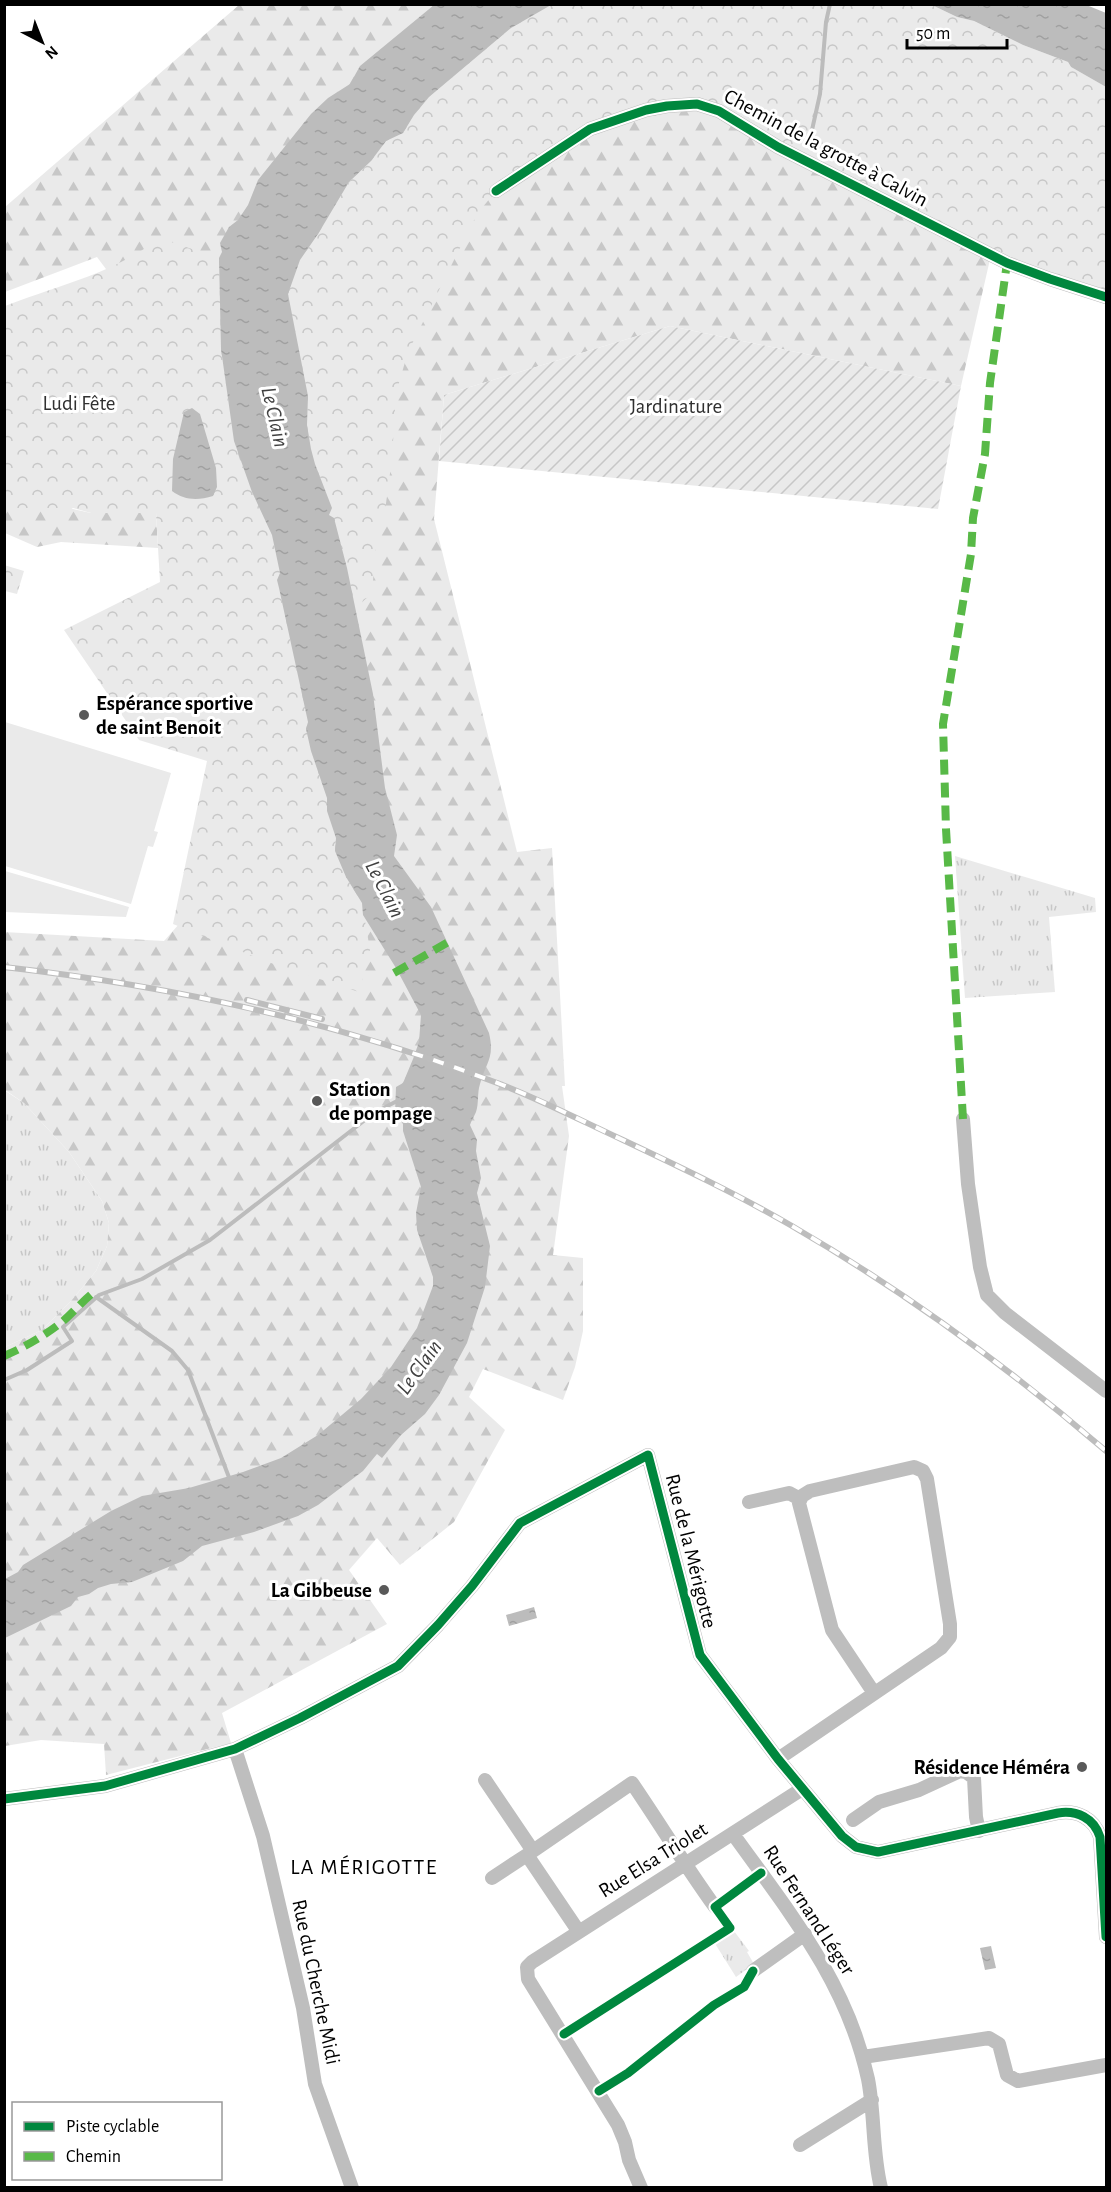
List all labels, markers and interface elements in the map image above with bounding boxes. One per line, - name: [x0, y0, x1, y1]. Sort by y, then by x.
- north arrow: [12, 12, 72, 72]
- scale bar: [907, 12, 1008, 50]
- text: 50 m: [916, 25, 950, 43]
- text: N: [42, 43, 61, 62]
- street label: Chemin de la grotte à Calvin: [721, 85, 931, 211]
- water label: Le Clain: [257, 385, 293, 449]
- park label: Ludi Fête: [43, 393, 115, 414]
- park label: Jardinature: [630, 396, 722, 417]
- place label: Espérance sportive de saint Benoit: [96, 693, 253, 738]
- marker: Espérance sportive de saint Benoit: [77, 708, 91, 722]
- water label: Le Clain: [361, 857, 409, 921]
- place label: Station de pompage: [329, 1079, 433, 1124]
- marker: Station de pompage: [310, 1094, 324, 1108]
- water label: Le Clain: [392, 1336, 446, 1398]
- street label: Rue de la Mérigotte: [662, 1472, 720, 1630]
- place label: La Gibbeuse: [271, 1580, 372, 1601]
- marker: La Gibbeuse: [377, 1583, 391, 1597]
- place label: Résidence Héméra: [913, 1757, 1070, 1778]
- marker: Résidence Héméra: [1075, 1760, 1089, 1774]
- street label: Rue Elsa Triolet: [595, 1818, 711, 1902]
- street label: Rue Fernand Léger: [759, 1841, 859, 1979]
- district label: LA MÉRIGOTTE: [290, 1855, 438, 1878]
- street label: Rue du Cherche Midi: [288, 1898, 344, 2066]
- legend: [12, 2102, 222, 2180]
- text: Piste cyclable: [66, 2118, 159, 2136]
- text: Chemin: [66, 2148, 121, 2166]

